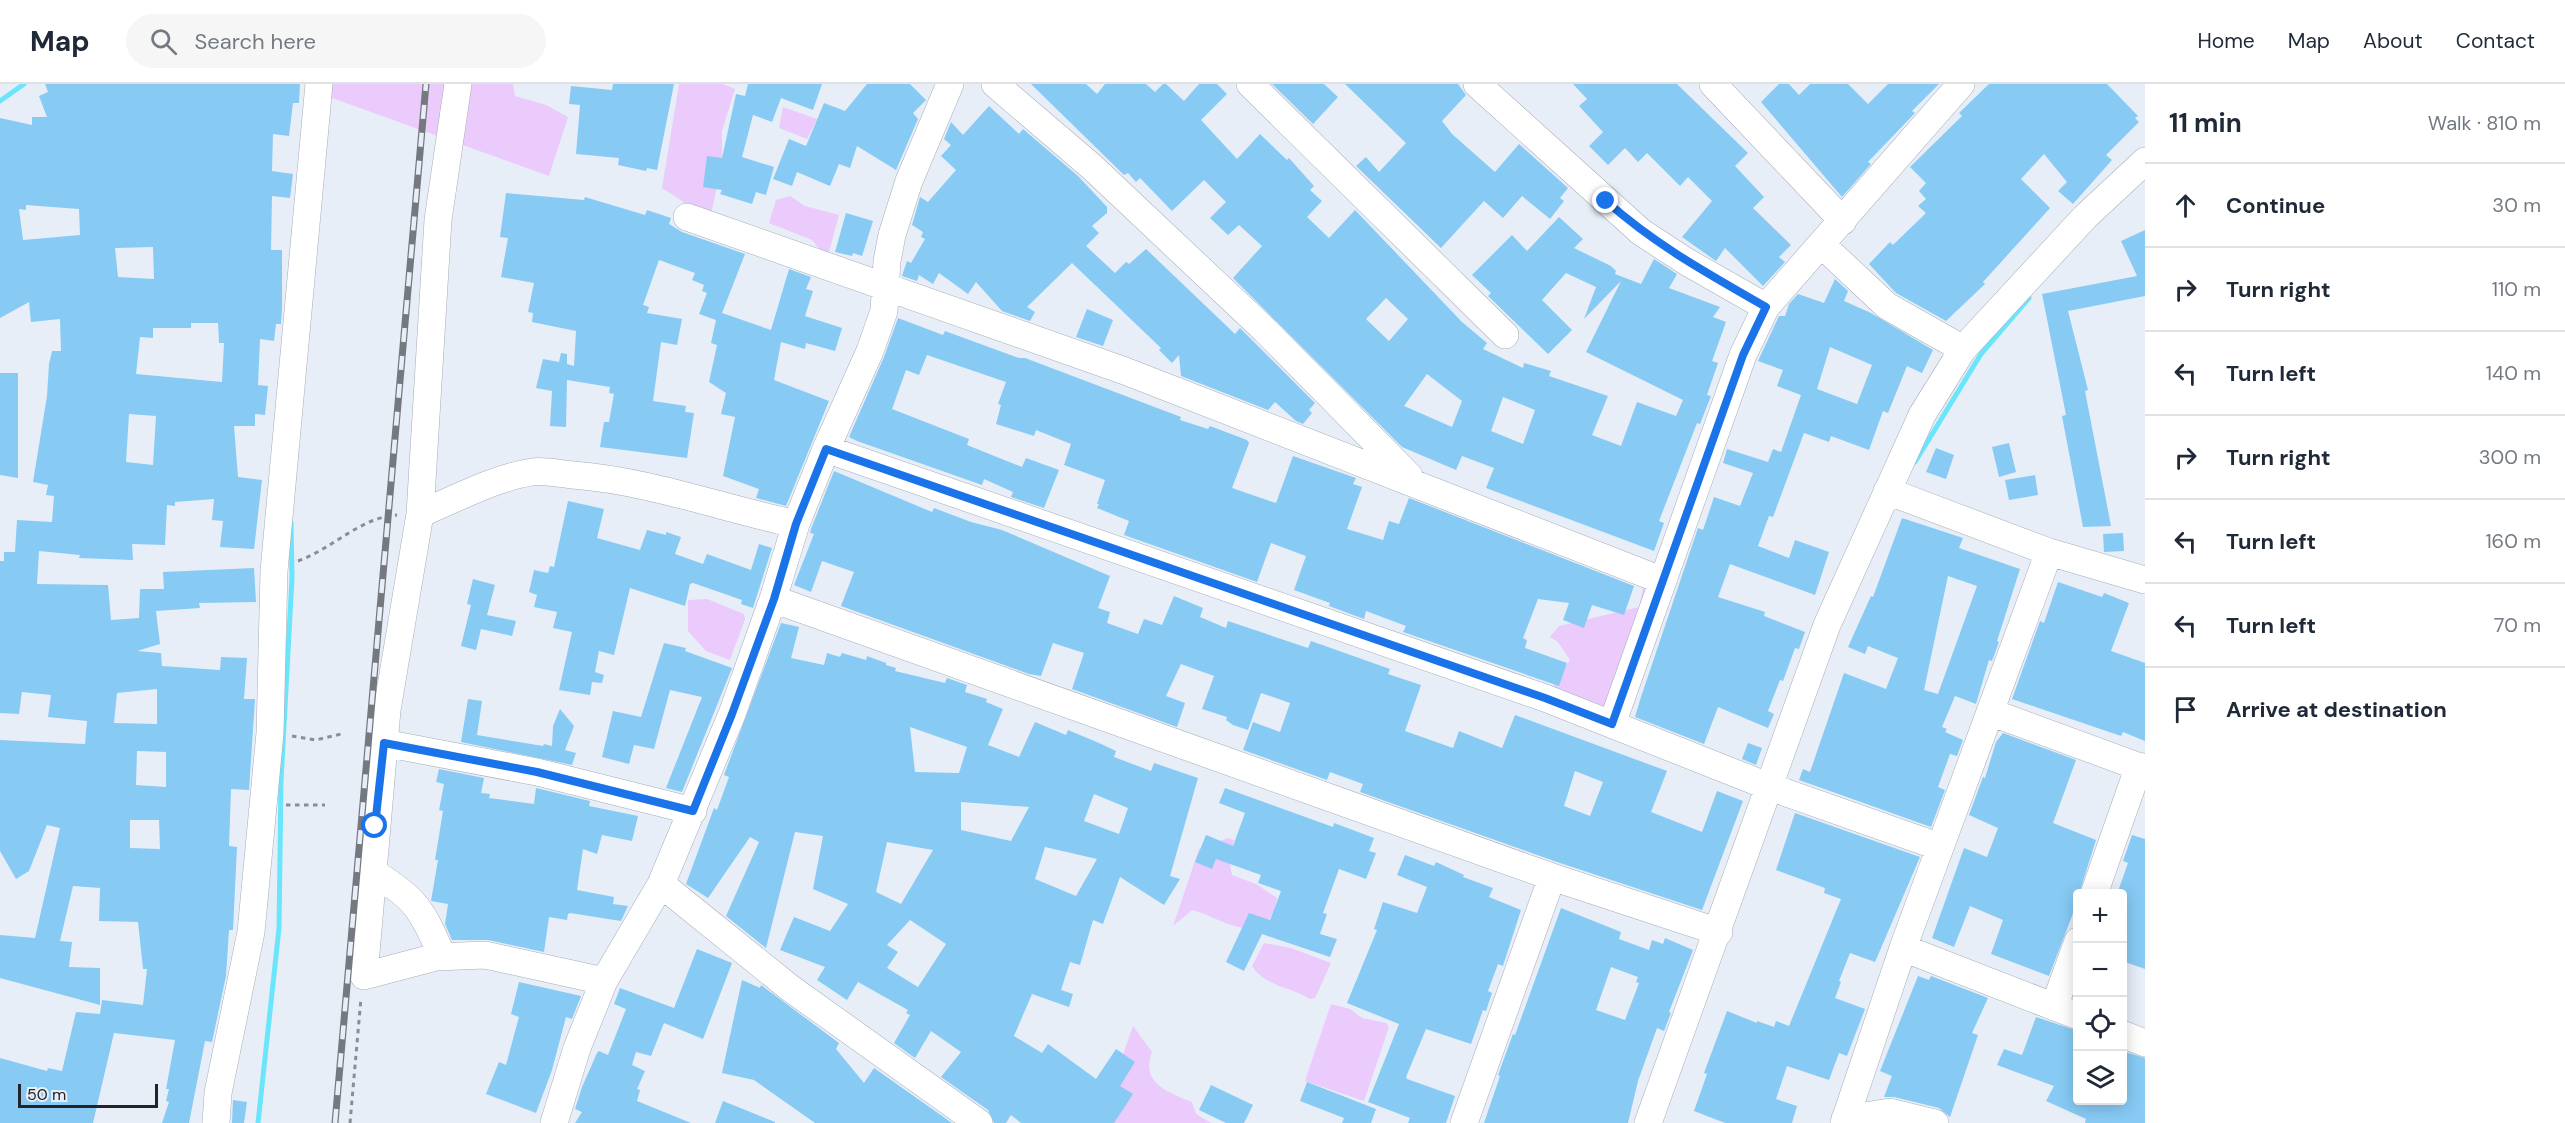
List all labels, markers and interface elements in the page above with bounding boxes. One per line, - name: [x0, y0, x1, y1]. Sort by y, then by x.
- search box: [126, 14, 546, 68]
- text: Map: [30, 23, 90, 60]
- icon: search: [147, 25, 180, 58]
- text: Search here: [195, 27, 316, 56]
- text: Home: [2197, 27, 2255, 55]
- text: Map: [2288, 27, 2330, 55]
- text: About: [2363, 27, 2423, 55]
- text: Contact: [2456, 27, 2535, 55]
- text: 11 min: [2169, 106, 2242, 140]
- text: Walk · 810 m: [2428, 110, 2541, 136]
- route end: [1592, 187, 1618, 213]
- icon: ahead: [2169, 189, 2202, 222]
- text: Continue: [2226, 191, 2325, 220]
- text: 30 m: [2492, 192, 2541, 218]
- icon: right: [2169, 273, 2202, 306]
- text: Turn right: [2226, 275, 2331, 304]
- text: 110 m: [2492, 276, 2541, 302]
- icon: left: [2169, 357, 2202, 390]
- text: Turn left: [2226, 359, 2316, 388]
- text: 140 m: [2486, 360, 2541, 386]
- icon: right: [2169, 441, 2202, 474]
- text: Turn right: [2226, 443, 2331, 472]
- text: 300 m: [2479, 444, 2541, 470]
- icon: left: [2169, 525, 2202, 558]
- text: Turn left: [2226, 527, 2316, 556]
- text: 160 m: [2485, 528, 2541, 554]
- icon: left: [2169, 609, 2202, 642]
- text: Turn left: [2226, 611, 2316, 640]
- text: 70 m: [2494, 612, 2541, 638]
- icon: arrive: [2169, 693, 2202, 726]
- text: Arrive at destination: [2226, 695, 2447, 724]
- route start: [361, 812, 387, 838]
- map controls: [2073, 889, 2127, 1105]
- button: +: [2073, 889, 2127, 943]
- button: −: [2073, 943, 2127, 997]
- button: locate: [2073, 997, 2127, 1051]
- button: layers: [2073, 1051, 2127, 1105]
- scale bar: [18, 1081, 158, 1108]
- text: 50 m: [27, 1084, 66, 1105]

